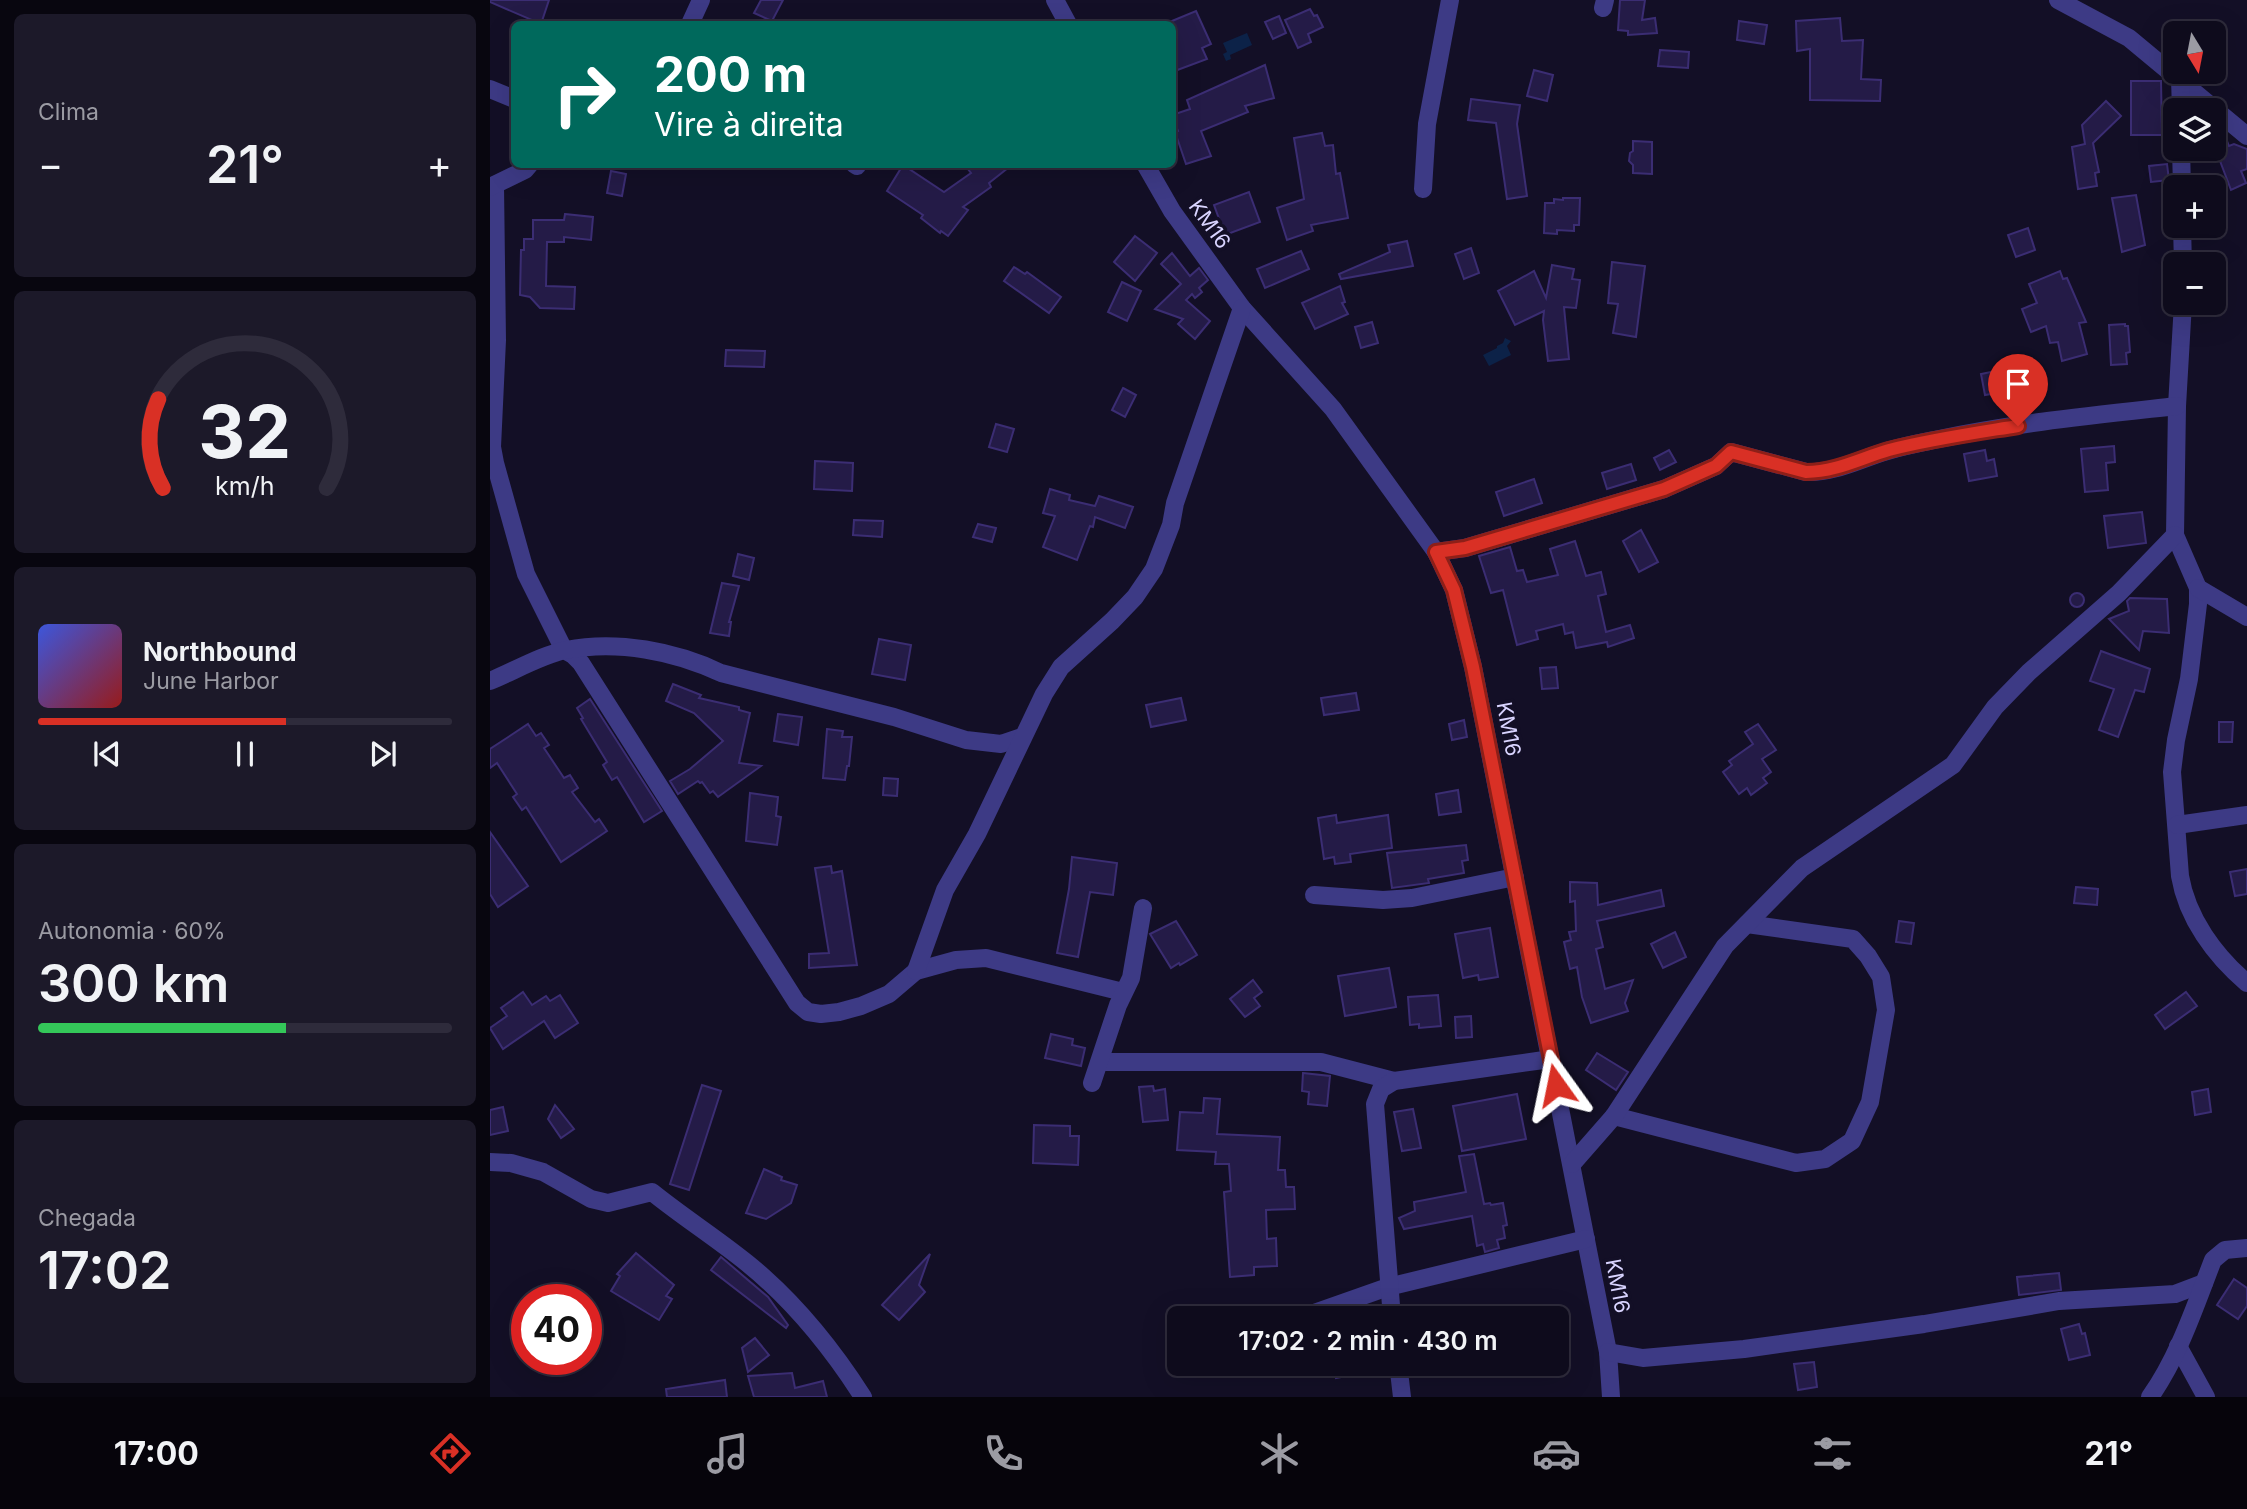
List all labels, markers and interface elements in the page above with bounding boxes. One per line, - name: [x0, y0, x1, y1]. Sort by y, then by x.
- north arrow: [2163, 21, 2226, 84]
- map controls: [2163, 21, 2226, 315]
- text: 200 m: [654, 45, 807, 104]
- icon: right: [539, 49, 630, 140]
- text: Clima: [38, 98, 99, 126]
- button: layers: [2163, 98, 2226, 161]
- text: Vire à direita: [654, 105, 844, 144]
- text: 21°: [206, 133, 284, 196]
- text: −: [38, 141, 63, 187]
- text: +: [427, 141, 452, 187]
- button: +: [2163, 175, 2226, 238]
- street label: KM16: [1184, 195, 1236, 253]
- button: −: [2163, 252, 2226, 315]
- pin: [1988, 354, 2048, 426]
- icon: arrive: [1999, 365, 2037, 403]
- text: 32: [199, 387, 291, 476]
- text: km/h: [215, 471, 275, 501]
- text: Northbound: [143, 636, 297, 667]
- text: June Harbor: [143, 667, 279, 695]
- street label: KM16: [1492, 700, 1526, 758]
- icon: previous: [88, 735, 126, 773]
- icon: pause: [226, 735, 264, 773]
- icon: next: [364, 735, 402, 773]
- text: Autonomia · 60%: [38, 917, 226, 945]
- text: 300 km: [38, 952, 229, 1015]
- position arrow: [1519, 1048, 1593, 1122]
- text: Chegada: [38, 1204, 136, 1232]
- text: 17:02: [38, 1239, 171, 1302]
- street label: KM16: [1601, 1257, 1635, 1315]
- speed limit sign: 40: [511, 1284, 602, 1375]
- text: 17:02 · 2 min · 430 m: [1238, 1325, 1498, 1356]
- icon: directions: [426, 1429, 475, 1478]
- icon: music: [703, 1429, 752, 1478]
- icon: phone: [979, 1429, 1028, 1478]
- icon: climate: [1255, 1429, 1304, 1478]
- icon: car: [1532, 1429, 1581, 1478]
- icon: filters: [1808, 1429, 1857, 1478]
- text: 17:00: [114, 1434, 199, 1473]
- text: 21°: [2085, 1434, 2133, 1473]

